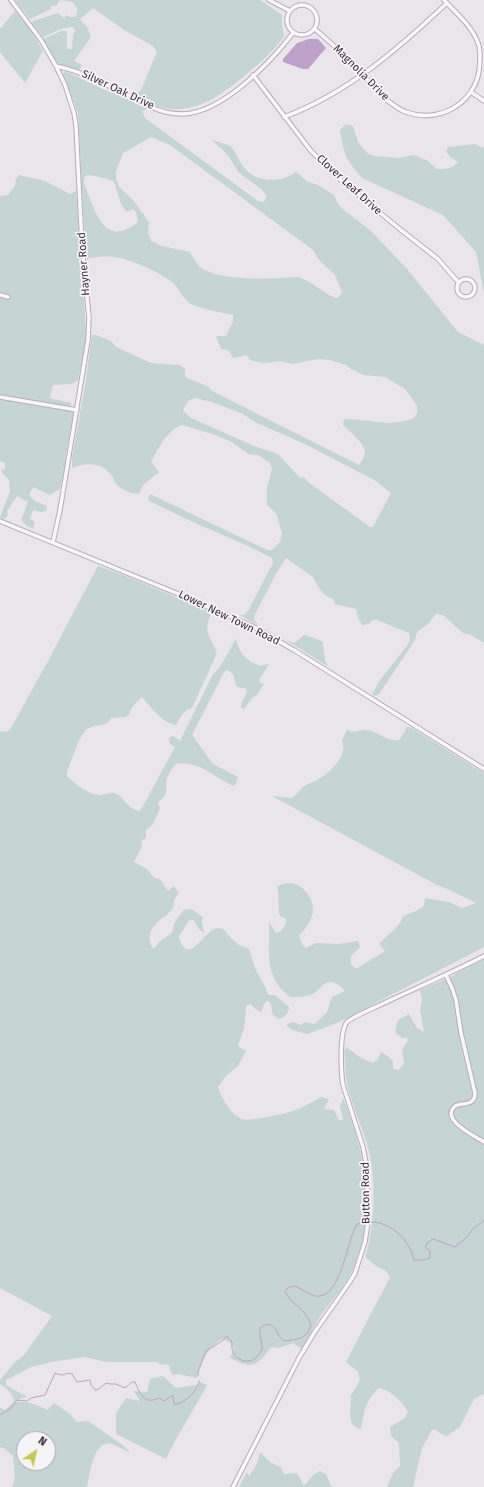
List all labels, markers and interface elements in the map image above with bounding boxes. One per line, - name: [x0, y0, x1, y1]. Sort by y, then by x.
- street label: Magnolia Drive: [330, 42, 392, 104]
- street label: Silver Oak Drive: [80, 67, 156, 113]
- street label: Clover Leaf Drive: [314, 152, 384, 218]
- street label: Hayner Road: [75, 232, 93, 296]
- street label: Lower New Town Road: [176, 588, 282, 648]
- street label: Button Road: [359, 1162, 373, 1224]
- north arrow: [16, 1431, 56, 1471]
- text: N: [36, 1434, 49, 1449]

